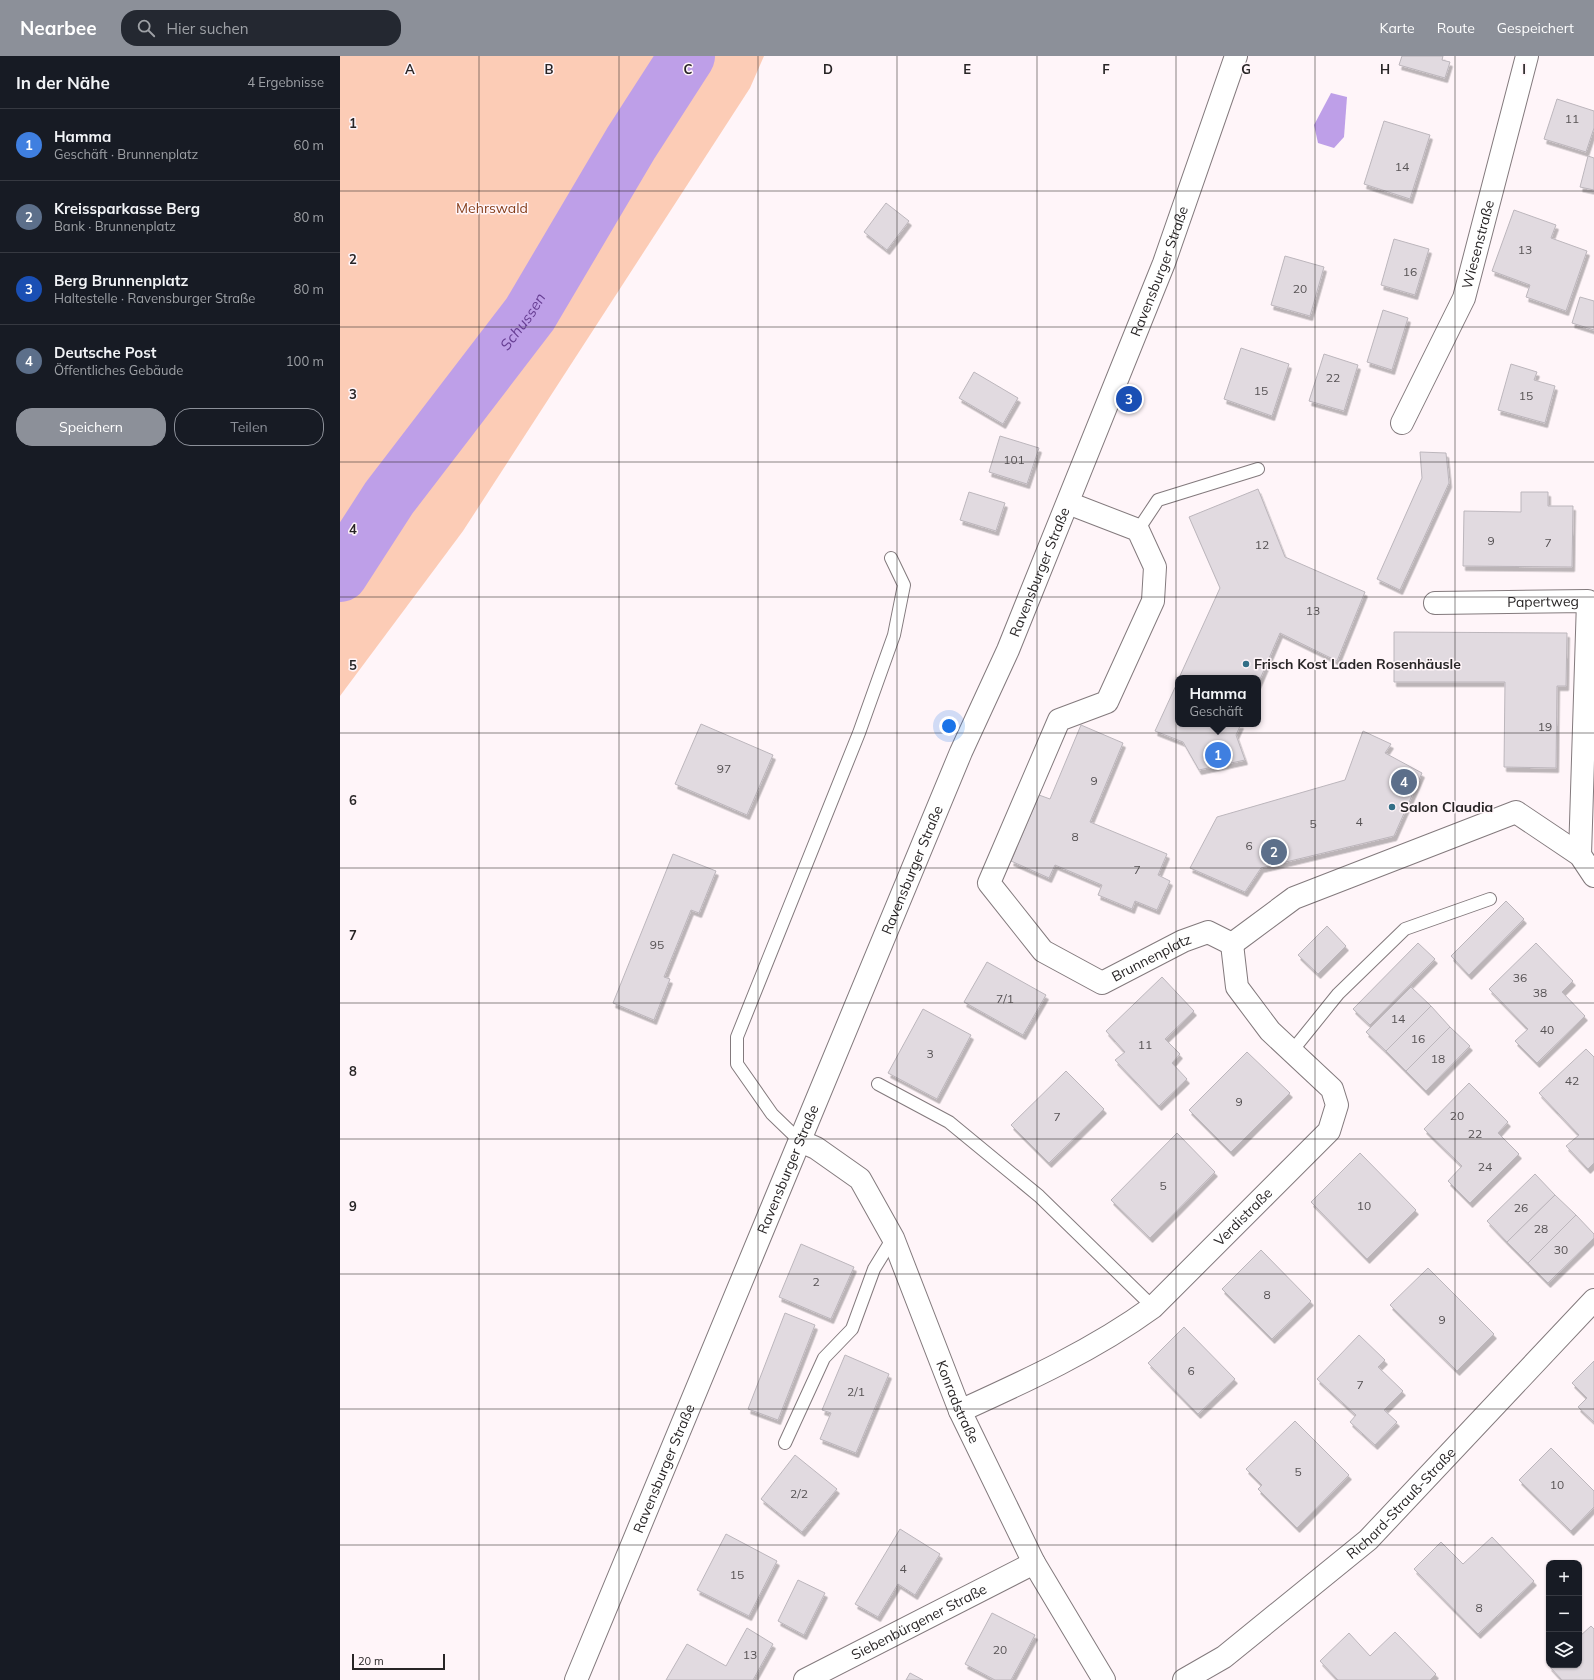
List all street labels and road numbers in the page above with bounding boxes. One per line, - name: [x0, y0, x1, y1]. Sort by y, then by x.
- street label: Wiesenstraße: [1458, 198, 1498, 291]
- street label: Ravensburger Straße: [1126, 204, 1192, 339]
- street label: Ravensburger Straße: [1005, 505, 1074, 639]
- street label: Papertweg: [1507, 592, 1579, 611]
- street label: Ravensburger Straße: [877, 803, 947, 937]
- street label: Brunnenplatz: [1108, 930, 1194, 985]
- street label: Ravensburger Straße: [753, 1102, 823, 1236]
- street label: Verdistraße: [1210, 1184, 1276, 1250]
- street label: Konradstraße: [932, 1358, 983, 1446]
- street label: Ravensburger Straße: [629, 1401, 699, 1536]
- street label: Richard-Strauß-Straße: [1343, 1444, 1459, 1563]
- street label: Siebenbürgener Straße: [848, 1580, 990, 1664]

